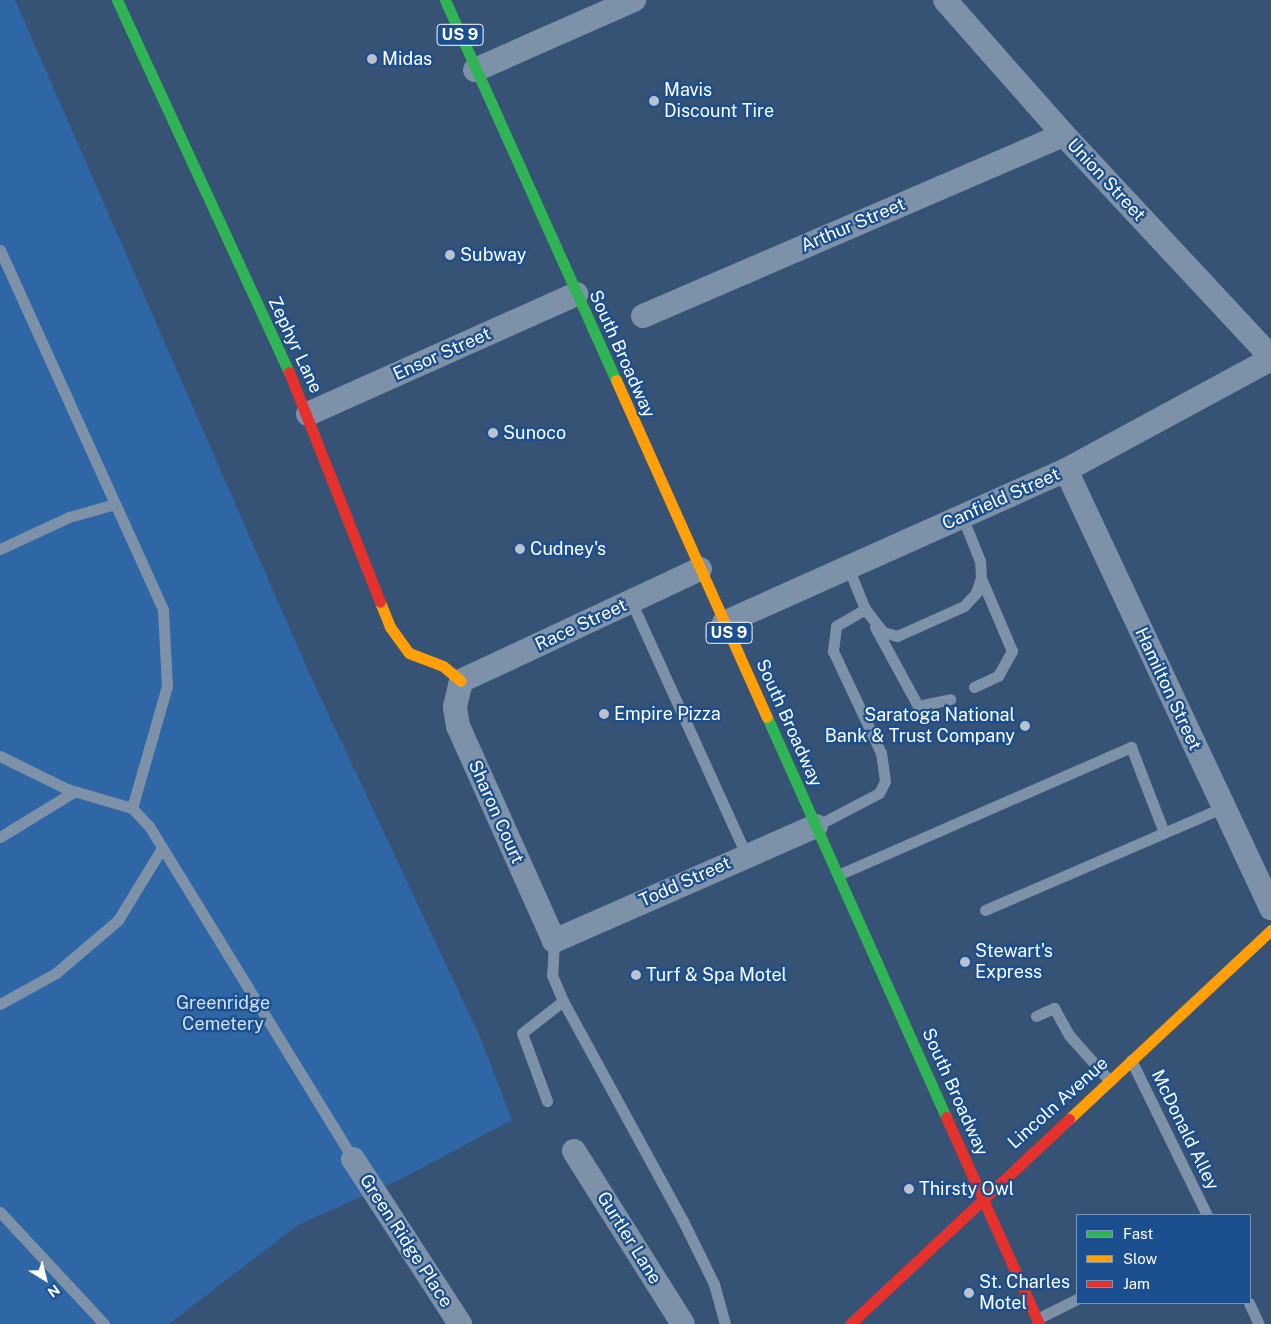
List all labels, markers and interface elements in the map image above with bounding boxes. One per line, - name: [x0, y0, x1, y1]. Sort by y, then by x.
- road number: US 9: [436, 22, 484, 48]
- place label: Midas: [382, 48, 432, 70]
- marker: Midas: [366, 53, 378, 65]
- place label: Mavis Discount Tire: [664, 80, 774, 122]
- marker: Mavis Discount Tire: [648, 95, 660, 107]
- street label: Union Street: [1062, 134, 1150, 226]
- street label: Arthur Street: [797, 193, 909, 257]
- place label: Subway: [460, 244, 526, 266]
- marker: Subway: [444, 249, 456, 261]
- street label: South Broadway: [584, 287, 660, 421]
- street label: Zephyr Lane: [263, 293, 327, 397]
- street label: Ensor Street: [390, 323, 494, 385]
- place label: Sunoco: [503, 422, 566, 444]
- marker: Sunoco: [487, 427, 499, 439]
- street label: Canfield Street: [939, 463, 1063, 535]
- place label: Cudney's: [530, 538, 606, 560]
- marker: Cudney's: [514, 543, 526, 555]
- street label: Race Street: [532, 594, 630, 656]
- road number: US 9: [705, 620, 753, 646]
- street label: Hamilton Street: [1130, 624, 1206, 754]
- street label: South Broadway: [751, 656, 827, 790]
- place label: Empire Pizza: [614, 703, 721, 725]
- place label: Saratoga National Bank & Trust Company: [825, 705, 1015, 748]
- marker: Empire Pizza: [598, 708, 610, 720]
- marker: Saratoga National Bank & Trust Company: [1019, 720, 1031, 732]
- street label: Sharon Court: [464, 757, 528, 867]
- street label: Todd Street: [636, 852, 734, 912]
- place label: Stewart's Express: [975, 941, 1053, 984]
- marker: Stewart's Express: [959, 956, 971, 968]
- place label: Turf & Spa Motel: [646, 964, 787, 986]
- marker: Turf & Spa Motel: [630, 969, 642, 981]
- park label: Greenridge Cemetery: [176, 993, 270, 1036]
- street label: South Broadway: [917, 1025, 993, 1159]
- street label: Lincoln Avenue: [1004, 1052, 1112, 1154]
- street label: McDonald Alley: [1147, 1066, 1223, 1194]
- street label: Green Ridge Place: [355, 1170, 457, 1312]
- place label: Thirsty Owl: [919, 1178, 1014, 1200]
- marker: Thirsty Owl: [903, 1183, 915, 1195]
- street label: Gurtler Lane: [592, 1188, 666, 1288]
- legend: [1076, 1214, 1251, 1304]
- text: Fast: [1123, 1225, 1153, 1242]
- text: Slow: [1123, 1250, 1157, 1267]
- north arrow: [20, 1254, 70, 1304]
- place label: St. Charles Motel: [979, 1272, 1070, 1315]
- text: Jam: [1123, 1275, 1150, 1292]
- text: N: [45, 1281, 63, 1301]
- marker: St. Charles Motel: [963, 1287, 975, 1299]

